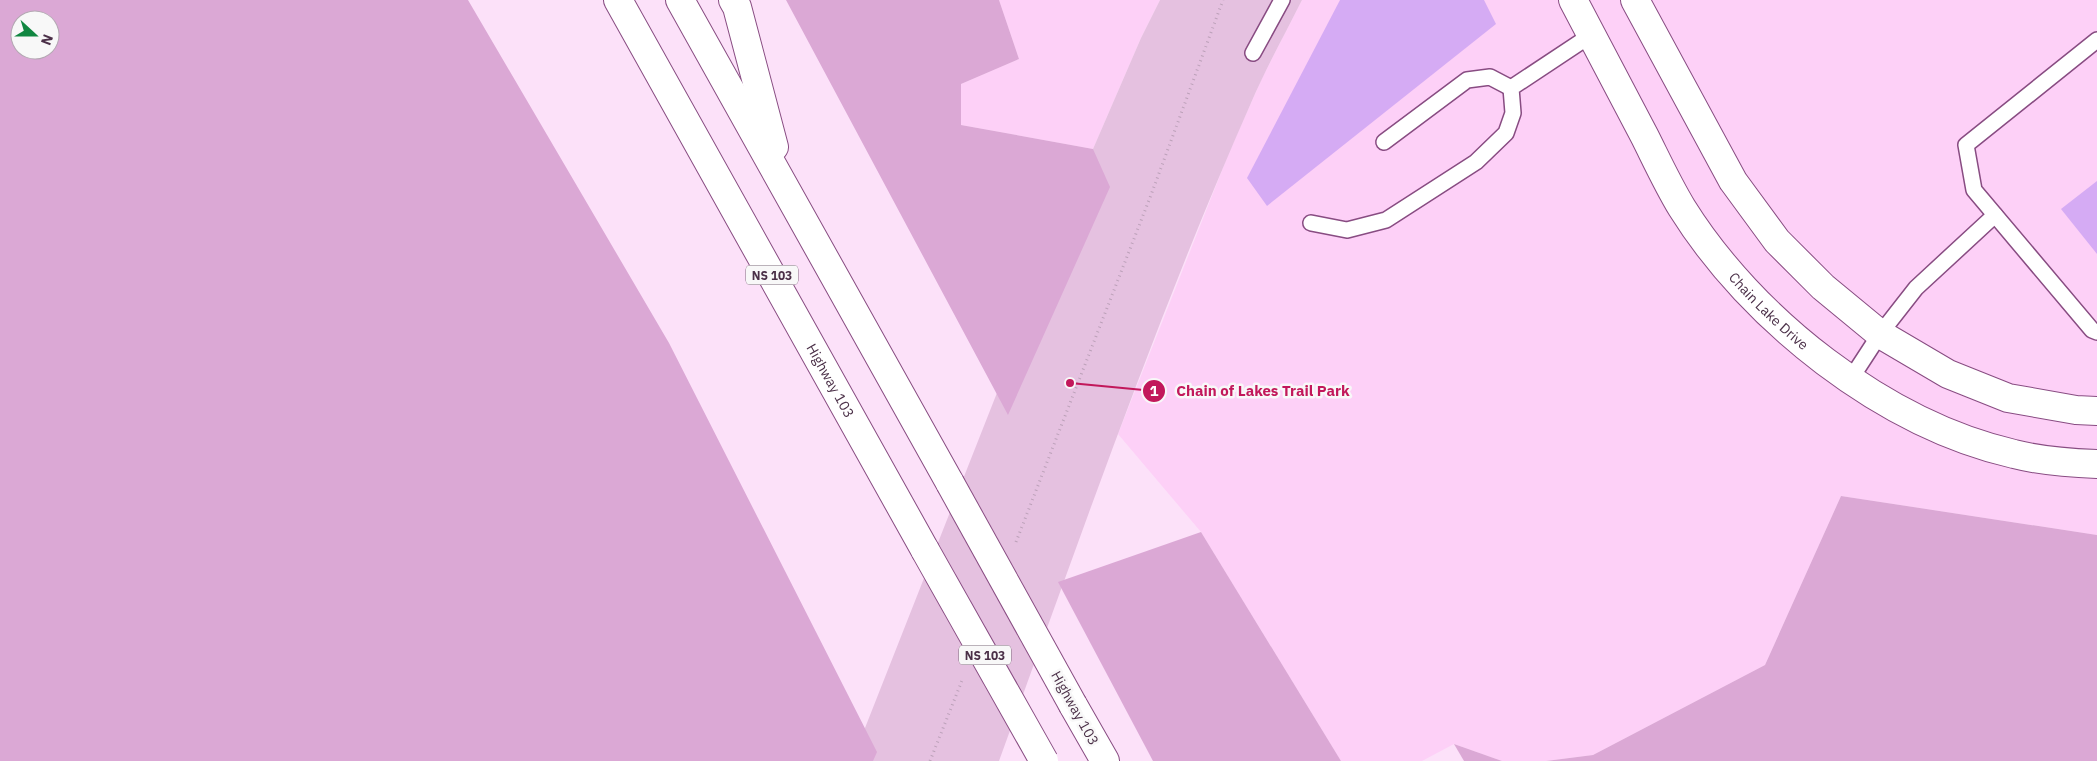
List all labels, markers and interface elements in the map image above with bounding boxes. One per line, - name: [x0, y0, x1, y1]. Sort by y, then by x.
- north arrow: [10, 10, 60, 60]
- text: N: [37, 32, 57, 48]
- road number: NS 103: [746, 266, 798, 284]
- street label: Chain Lake Drive: [1725, 269, 1812, 354]
- street label: Highway 103: [803, 340, 858, 421]
- callout: Chain of Lakes Trail Park: [1142, 376, 1360, 406]
- text: 1: [1149, 381, 1159, 400]
- text: Chain of Lakes Trail Park: [1176, 381, 1350, 400]
- road number: NS 103: [959, 646, 1011, 664]
- street label: Highway 103: [1047, 668, 1103, 748]

